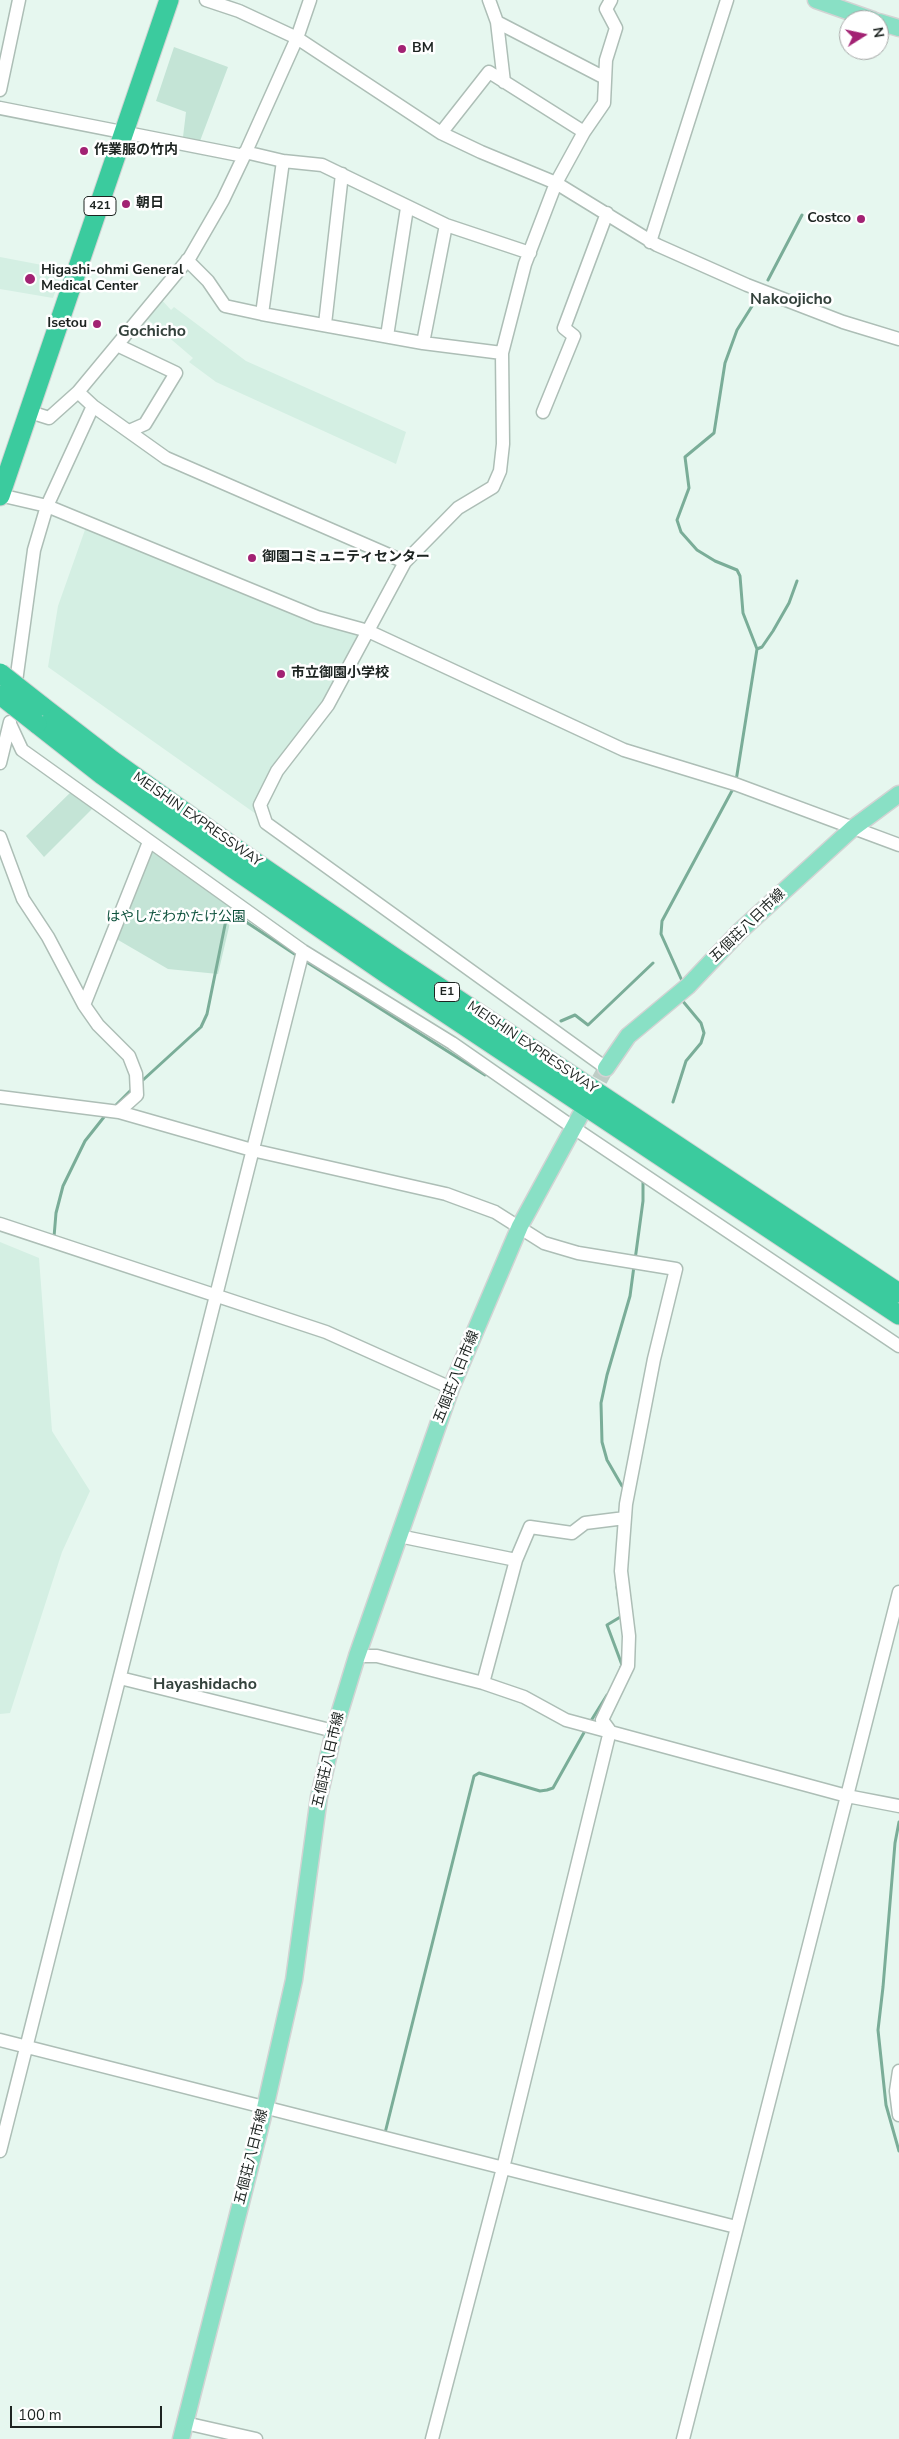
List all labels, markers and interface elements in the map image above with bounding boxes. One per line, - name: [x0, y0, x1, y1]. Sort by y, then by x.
- north arrow: [839, 10, 889, 60]
- text: N: [868, 26, 889, 39]
- place label: BM: [412, 41, 434, 57]
- marker: BM: [396, 43, 408, 55]
- place label: 作業服の竹内: [94, 143, 178, 159]
- marker: 作業服の竹内: [78, 145, 90, 157]
- place label: 朝日: [136, 196, 164, 212]
- road number: 421: [84, 197, 116, 216]
- marker: 朝日: [120, 198, 132, 210]
- place label: Costco: [807, 211, 851, 227]
- marker: Costco: [855, 213, 867, 225]
- place label: Higashi-ohmi General Medical Center: [41, 263, 183, 296]
- marker: Higashi-ohmi General Medical Center: [23, 272, 37, 286]
- district label: Nakoojicho: [750, 290, 832, 310]
- place label: Isetou: [47, 316, 87, 332]
- marker: Isetou: [91, 318, 103, 330]
- district label: Gochicho: [118, 322, 186, 342]
- place label: 御園コミュニティセンター: [262, 550, 430, 566]
- marker: 御園コミュニティセンター: [246, 552, 258, 564]
- place label: 市立御園小学校: [291, 666, 389, 682]
- marker: 市立御園小学校: [275, 668, 287, 680]
- street label: MEISHIN EXPRESSWAY: [129, 769, 265, 871]
- street label: 五個荘八日市線: [707, 886, 789, 966]
- park label: はやしだわかたけ公園: [106, 910, 246, 926]
- road number: E1: [434, 982, 460, 1002]
- street label: MEISHIN EXPRESSWAY: [464, 998, 600, 1098]
- street label: 五個荘八日市線: [431, 1328, 483, 1426]
- district label: Hayashidacho: [153, 1675, 257, 1695]
- street label: 五個荘八日市線: [310, 1710, 348, 1810]
- street label: 五個荘八日市線: [232, 2107, 272, 2207]
- scale bar: [12, 2396, 165, 2428]
- text: 100 m: [18, 2405, 62, 2425]

